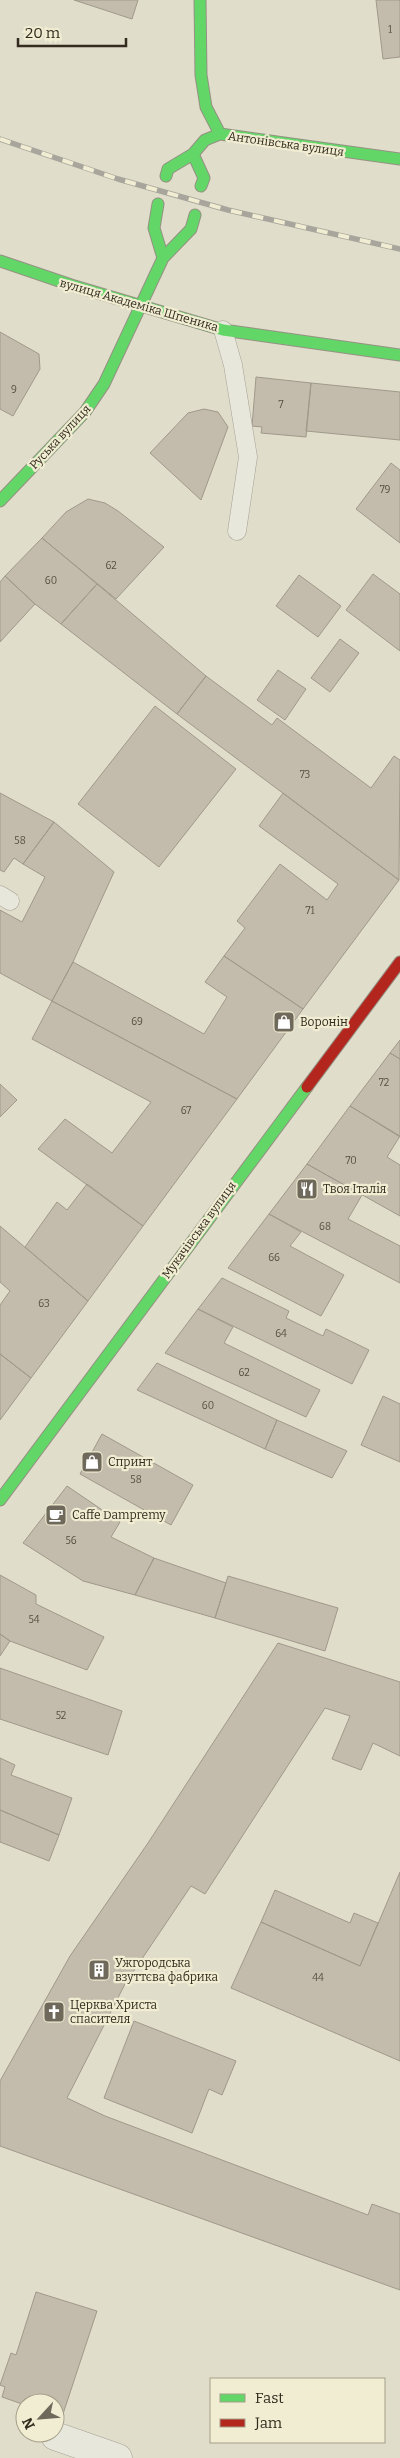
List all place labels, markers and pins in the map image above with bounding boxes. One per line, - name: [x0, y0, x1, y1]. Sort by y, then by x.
- shop icon: Воронін: [272, 1010, 296, 1034]
- place label: Воронін: [300, 1015, 348, 1029]
- restaurant icon: Твоя Італія: [295, 1177, 319, 1201]
- place label: Твоя Італія: [323, 1182, 387, 1196]
- shop icon: Спринт: [80, 1450, 104, 1474]
- place label: Спринт: [108, 1455, 152, 1469]
- cafe icon: Caffe Dampremy: [44, 1503, 68, 1527]
- place label: Caffe Dampremy: [72, 1508, 166, 1522]
- place label: Ужгородська взуттєва фабрика: [115, 1956, 218, 1984]
- building icon: Ужгородська взуттєва фабрика: [87, 1958, 111, 1982]
- place label: Церква Христа спасителя: [70, 1998, 158, 2026]
- church icon: Церква Христа спасителя: [42, 2000, 66, 2024]

